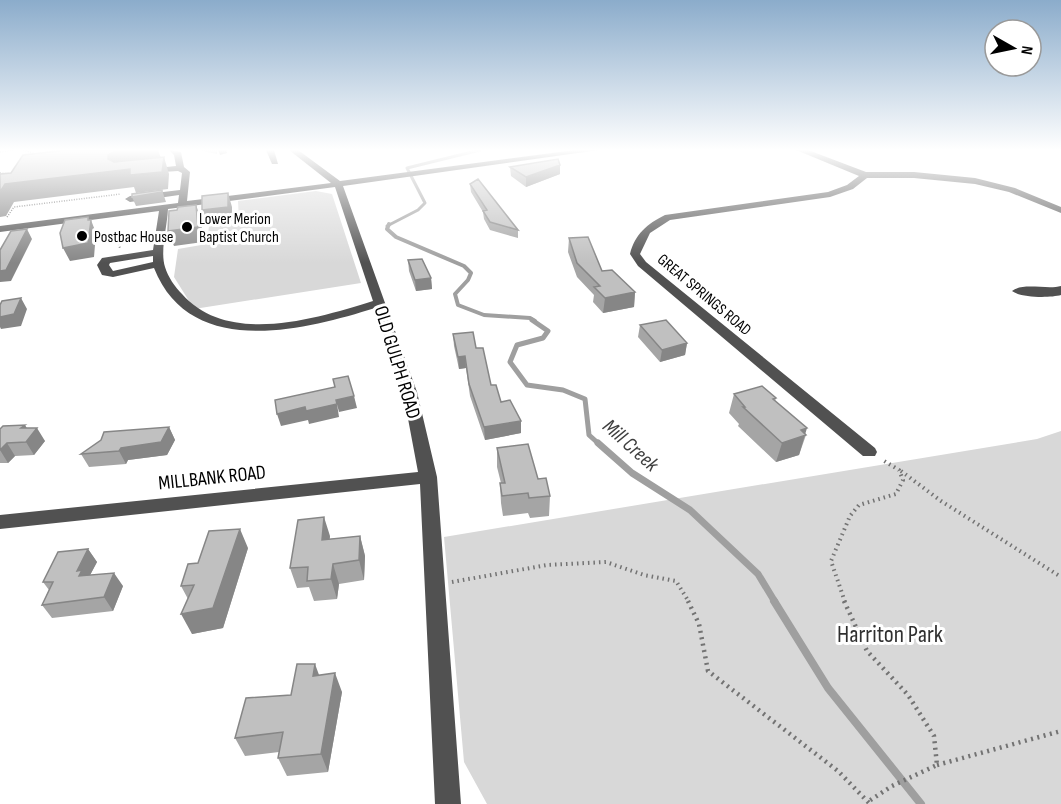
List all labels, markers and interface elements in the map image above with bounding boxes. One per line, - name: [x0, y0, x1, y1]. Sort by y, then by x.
- north arrow: [983, 18, 1043, 78]
- text: N: [1016, 44, 1036, 56]
- place label: Lower Merion Baptist Church: [199, 210, 279, 247]
- marker: Lower Merion Baptist Church: [180, 220, 194, 234]
- place label: Postbac House: [94, 228, 173, 247]
- marker: Postbac House: [75, 229, 89, 243]
- street label: GREAT SPRINGS ROAD: [653, 250, 755, 340]
- street label: OLD GULPH ROAD: [369, 303, 426, 422]
- water label: Mill Creek: [598, 414, 665, 478]
- street label: MILLBANK ROAD: [157, 460, 267, 496]
- park label: Harriton Park: [837, 620, 943, 649]

